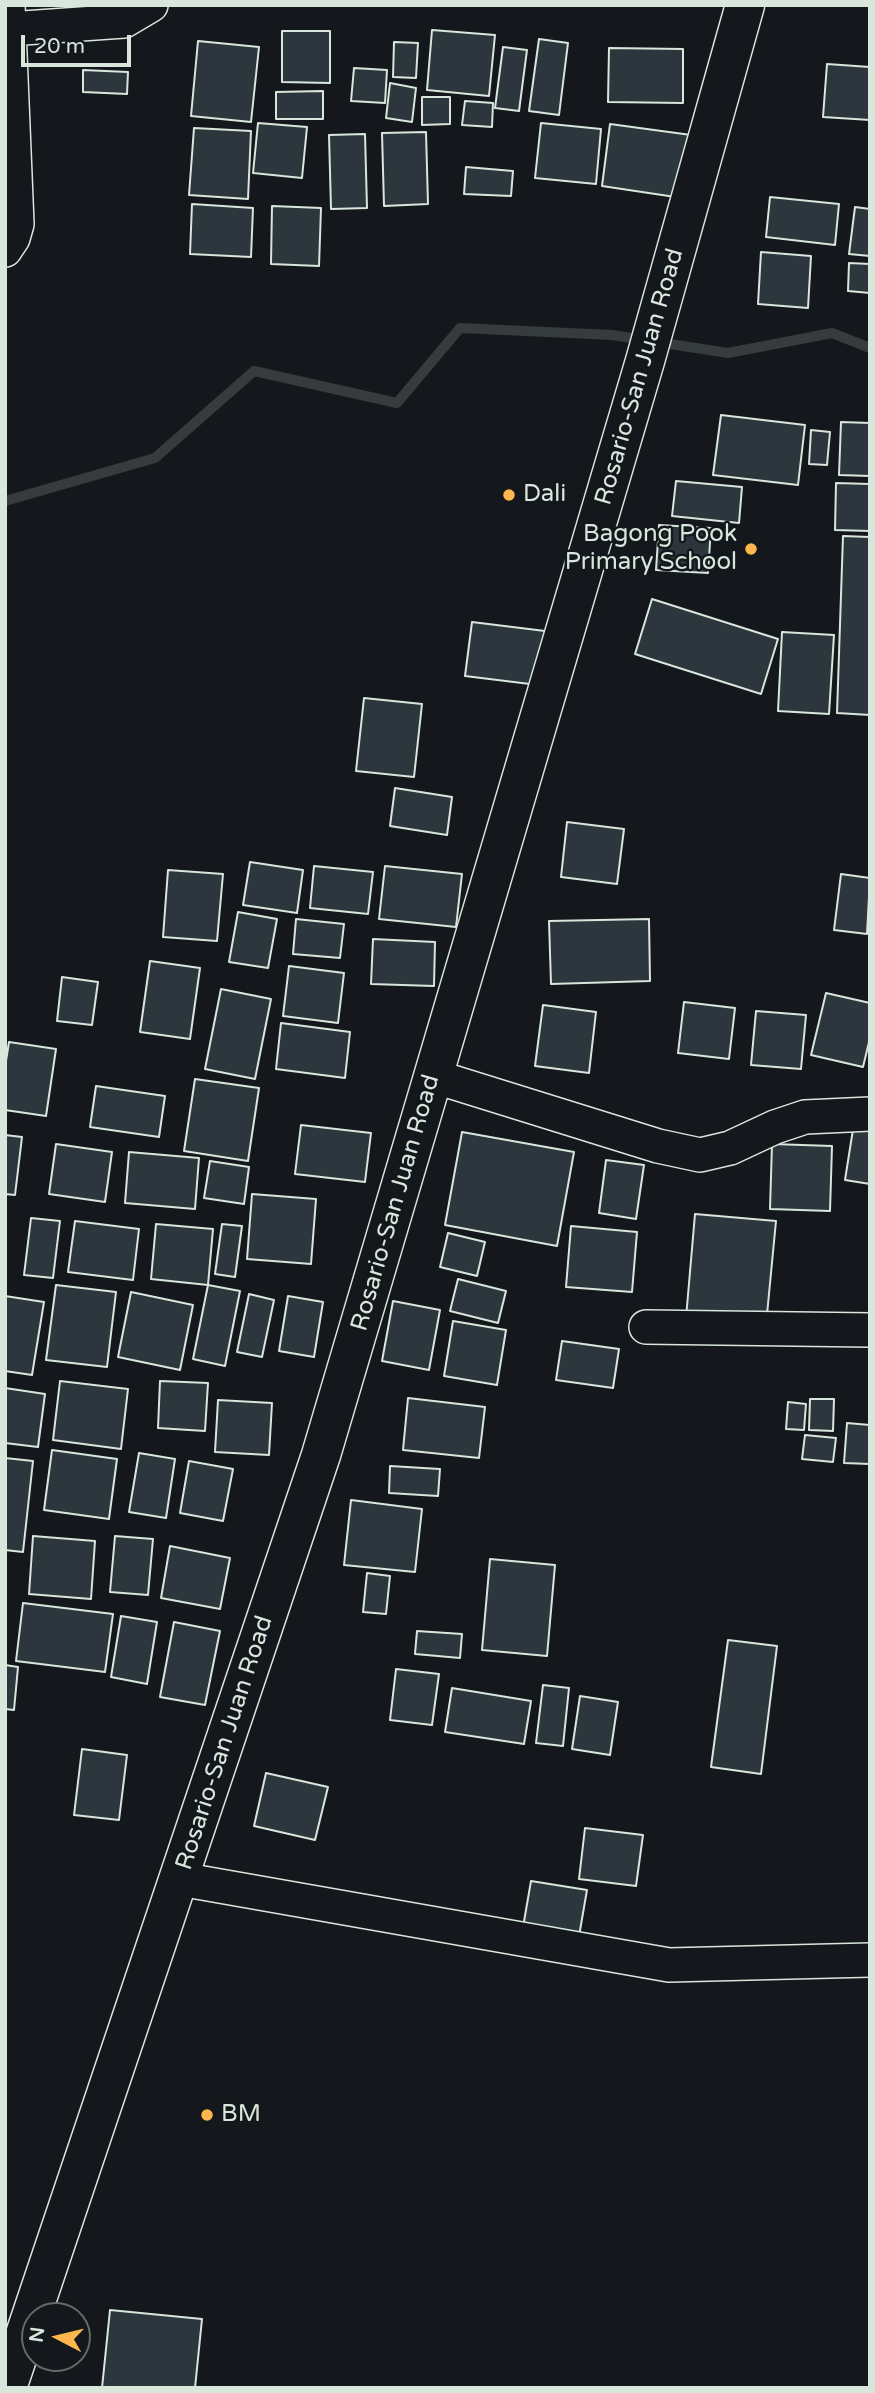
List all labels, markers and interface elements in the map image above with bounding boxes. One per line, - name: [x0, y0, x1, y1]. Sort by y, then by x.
- scale bar: [24, 21, 135, 65]
- text: 20 m: [34, 34, 85, 59]
- street label: Rosario-San Juan Road: [590, 245, 690, 509]
- place label: Dali: [523, 481, 566, 509]
- marker: Dali: [501, 487, 517, 503]
- place label: Bagong Pook Primary School: [565, 521, 737, 577]
- marker: Bagong Pook Primary School: [743, 541, 759, 557]
- street label: Rosario-San Juan Road: [346, 1071, 446, 1335]
- street label: Rosario-San Juan Road: [170, 1612, 280, 1874]
- place label: BM: [221, 2101, 261, 2129]
- marker: BM: [199, 2107, 215, 2123]
- north arrow: [21, 2302, 91, 2372]
- text: N: [25, 2326, 49, 2344]

